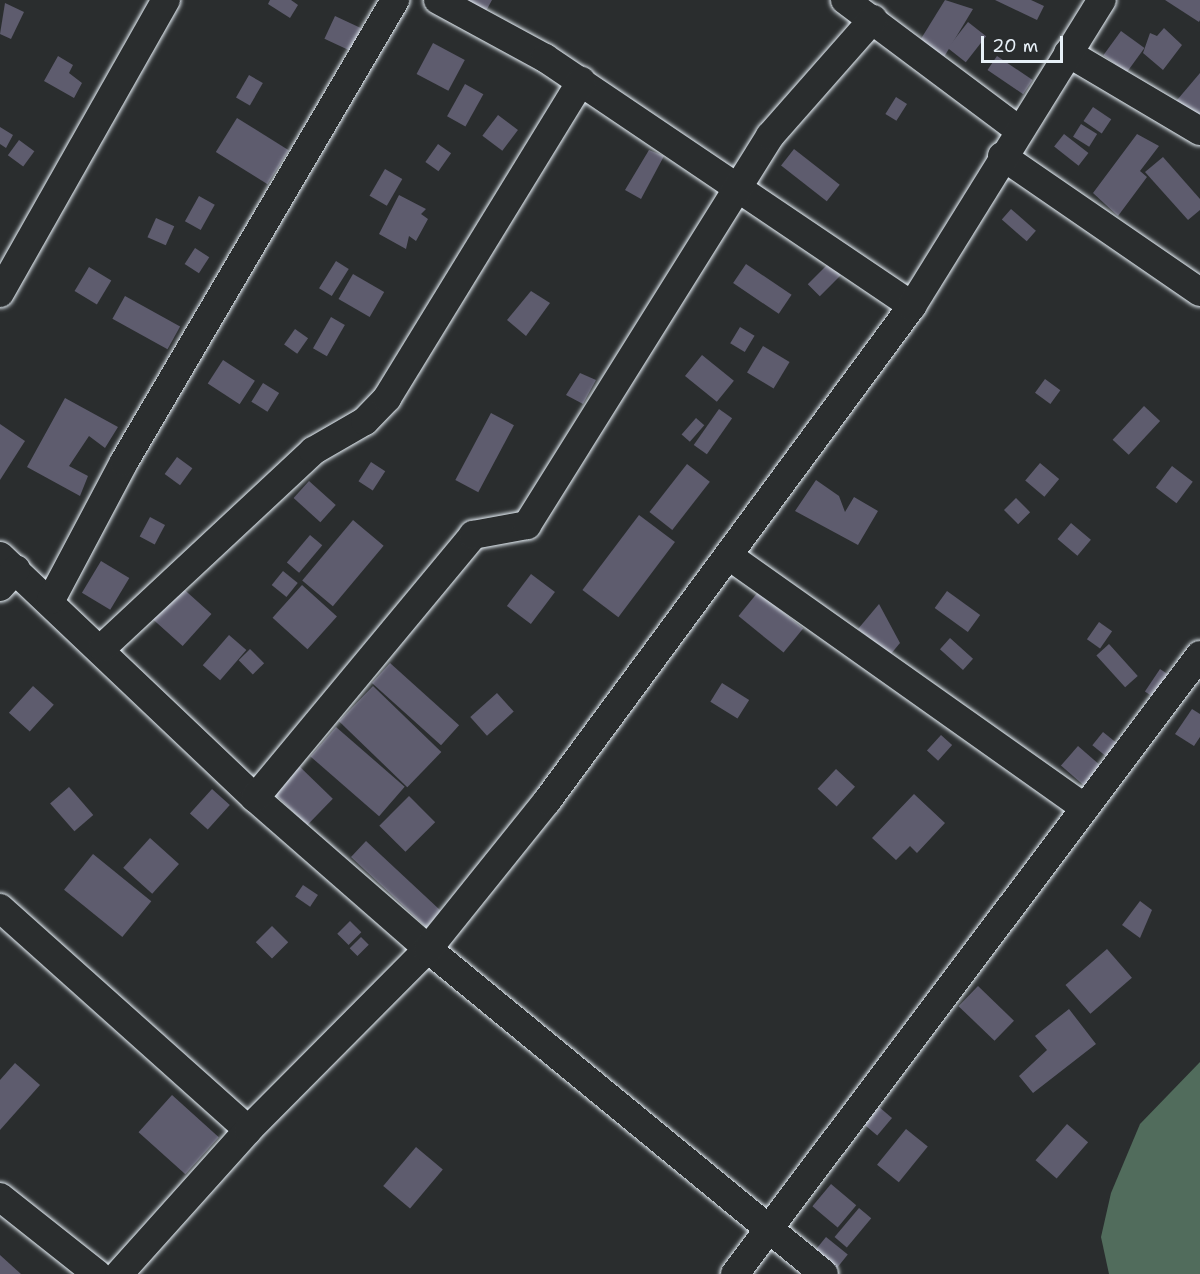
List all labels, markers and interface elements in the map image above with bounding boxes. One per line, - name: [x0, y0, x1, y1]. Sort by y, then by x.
- scale bar: [984, 24, 1066, 62]
- text: 20 m: [992, 34, 1038, 58]

